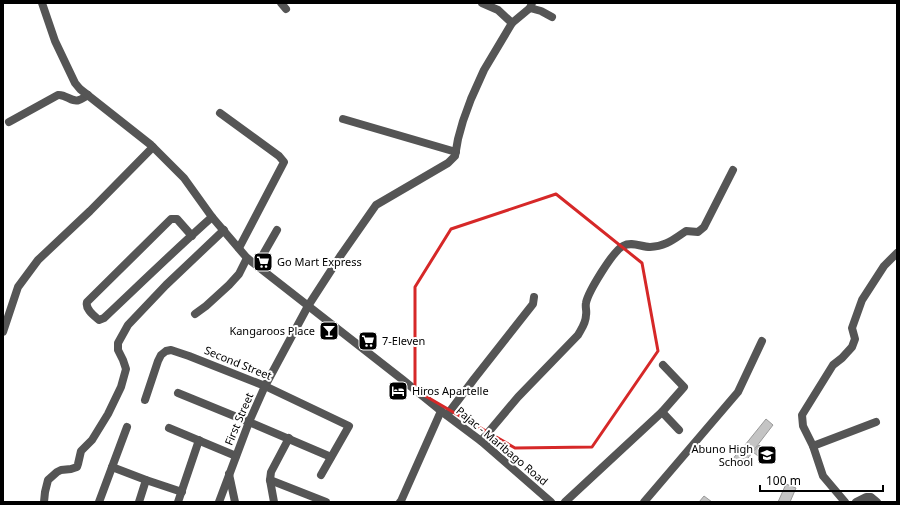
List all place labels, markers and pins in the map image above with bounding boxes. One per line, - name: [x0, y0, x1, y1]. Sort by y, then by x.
- supermarket icon: Go Mart Express: [252, 251, 274, 273]
- place label: Go Mart Express: [277, 254, 362, 269]
- bar icon: Kangaroos Place: [318, 320, 340, 342]
- place label: Kangaroos Place: [229, 323, 315, 338]
- supermarket icon: 7-Eleven: [357, 330, 379, 352]
- place label: 7-Eleven: [382, 333, 425, 348]
- hotel icon: Hiros Apartelle: [387, 380, 409, 402]
- place label: Hiros Apartelle: [412, 383, 489, 398]
- place label: Abuno High School: [692, 441, 753, 469]
- school or university icon: Abuno High School: [756, 444, 778, 466]

